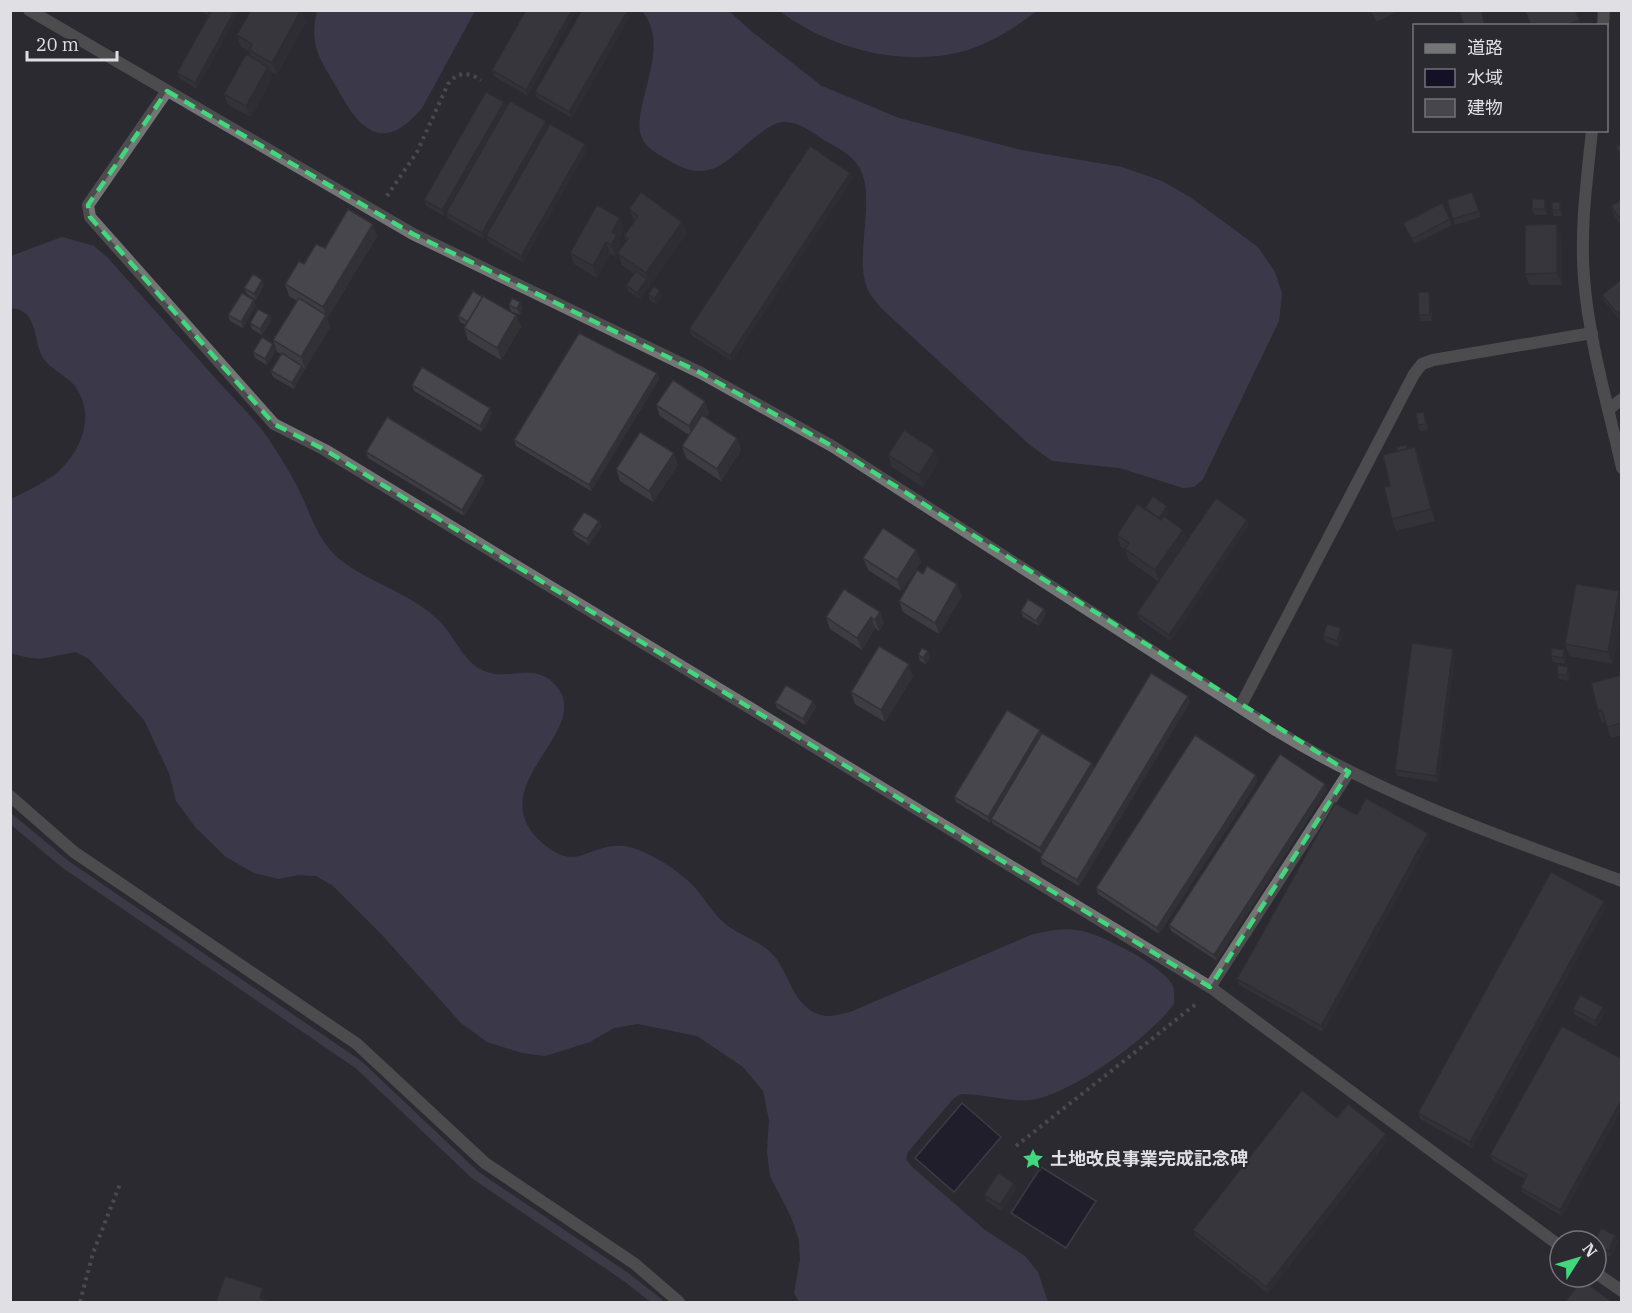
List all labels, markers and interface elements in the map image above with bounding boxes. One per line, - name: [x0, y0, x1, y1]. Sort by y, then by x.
- scale bar: [27, 24, 117, 62]
- legend: [1413, 24, 1608, 132]
- text: 20 m: [36, 33, 79, 56]
- text: 道路: [1467, 36, 1503, 59]
- text: 水域: [1467, 66, 1503, 89]
- text: 建物: [1467, 96, 1503, 119]
- place icon: 土地改良事業完成記念碑: [1021, 1147, 1045, 1171]
- place label: 土地改良事業完成記念碑: [1050, 1147, 1248, 1170]
- north arrow: [1548, 1229, 1608, 1289]
- text: N: [1578, 1239, 1602, 1261]

